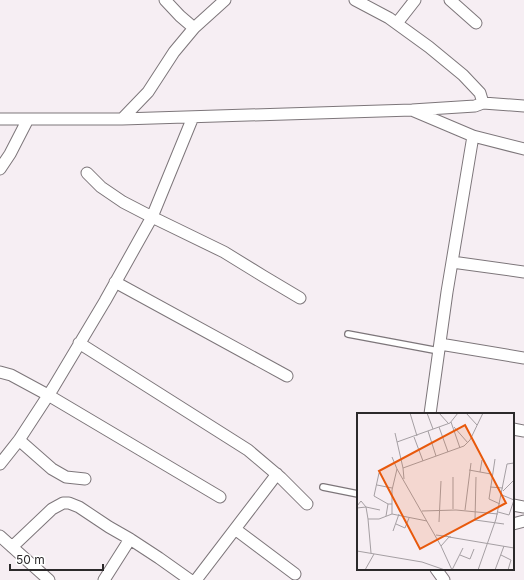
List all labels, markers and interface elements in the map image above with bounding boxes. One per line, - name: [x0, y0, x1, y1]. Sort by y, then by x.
- inset map: [357, 413, 514, 570]
- scale bar: [10, 546, 103, 572]
- text: 50 m: [16, 552, 45, 567]

